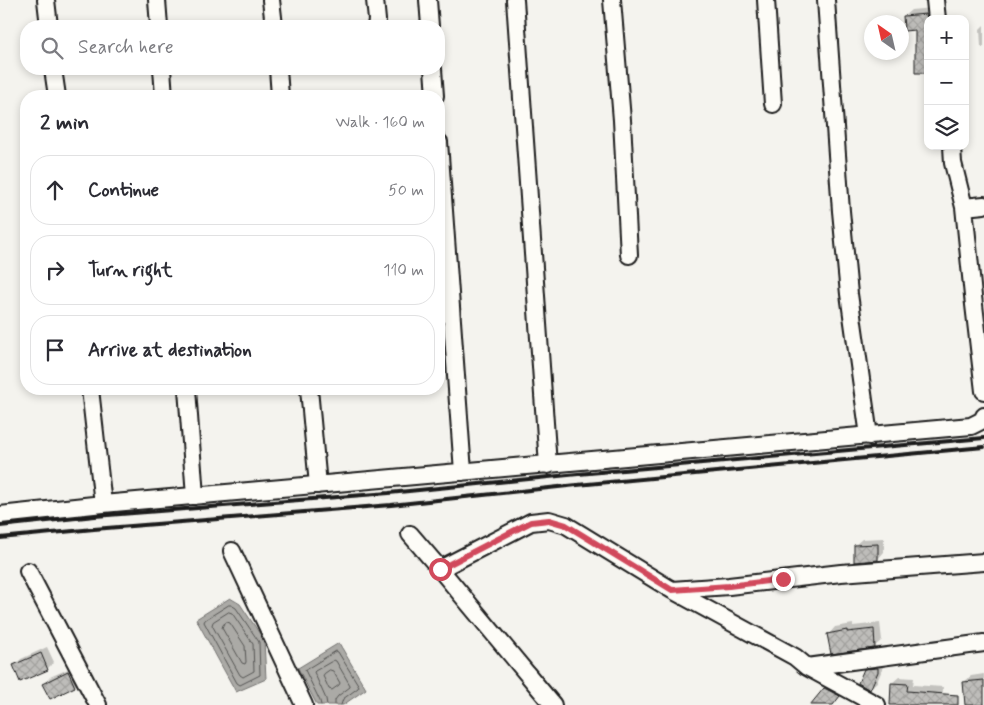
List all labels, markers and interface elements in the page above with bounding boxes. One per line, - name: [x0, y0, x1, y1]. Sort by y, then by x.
- north arrow: [864, 15, 909, 60]
- map controls: [924, 15, 969, 150]
- button: +: [924, 15, 969, 60]
- search box: [20, 20, 445, 75]
- icon: search: [38, 34, 66, 62]
- text: Search here: [78, 35, 174, 60]
- button: −: [924, 60, 969, 105]
- button: layers: [924, 105, 969, 150]
- text: 2 min: [40, 109, 89, 137]
- text: Walk · 160 m: [335, 112, 425, 133]
- icon: ahead: [41, 176, 69, 204]
- text: Continue: [88, 178, 159, 203]
- text: 50 m: [388, 180, 424, 201]
- icon: right: [41, 256, 69, 284]
- text: Turn right: [88, 258, 172, 283]
- text: 110 m: [383, 260, 424, 281]
- icon: arrive: [41, 336, 69, 364]
- text: Arrive at destination: [88, 338, 252, 363]
- route start: [429, 558, 452, 581]
- route end: [772, 568, 795, 591]

